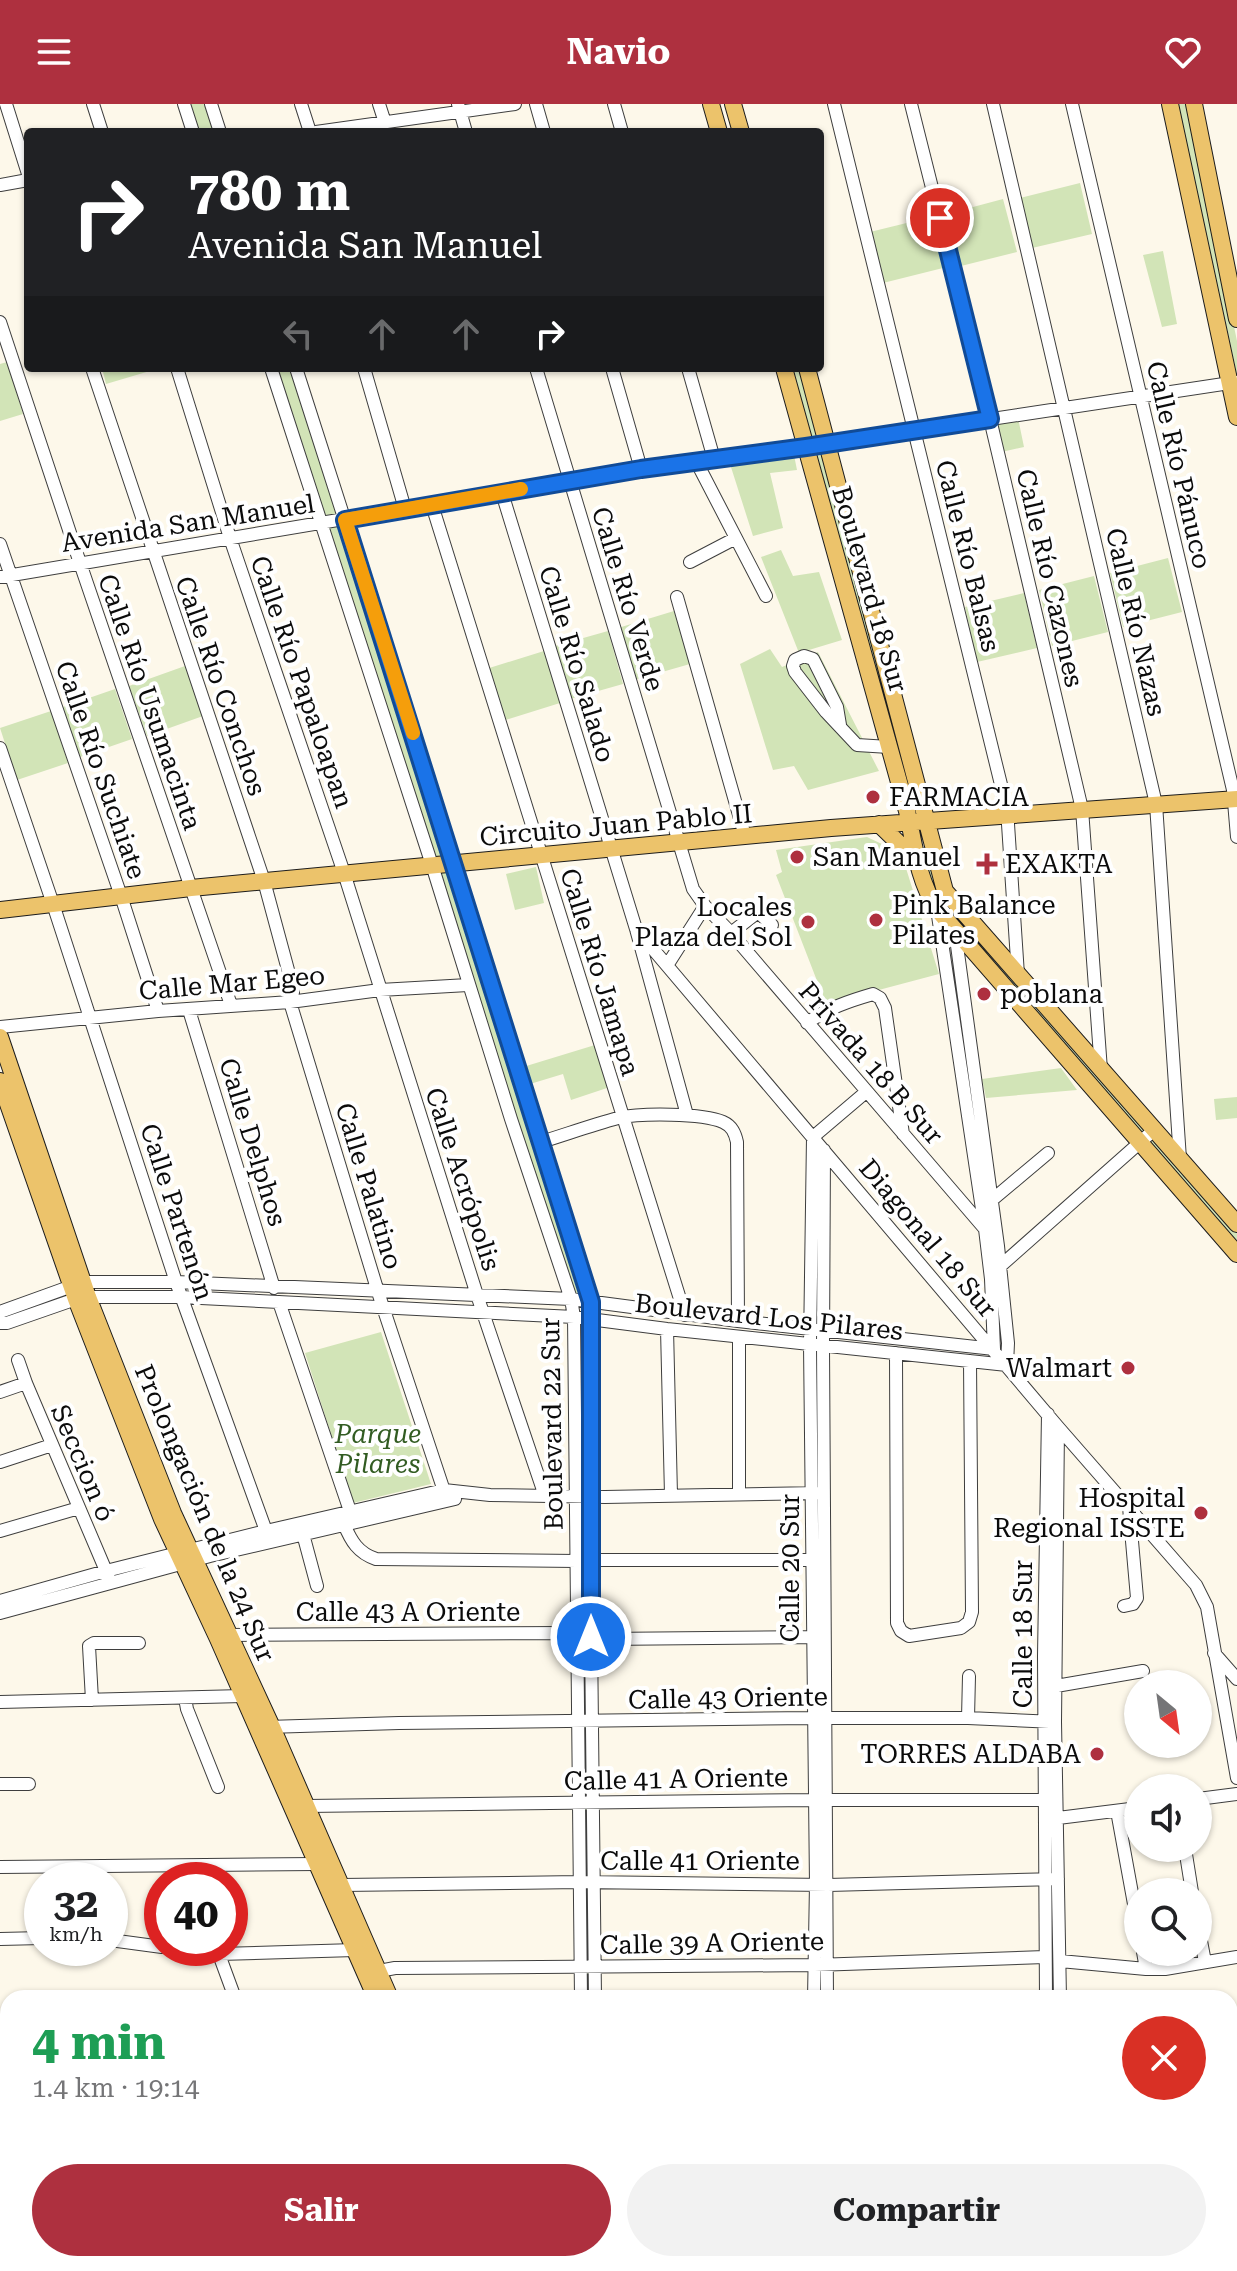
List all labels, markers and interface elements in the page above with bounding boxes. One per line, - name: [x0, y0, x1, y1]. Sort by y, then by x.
- icon: menu: [32, 30, 76, 74]
- icon: heart: [1161, 30, 1205, 74]
- text: Navio: [566, 31, 671, 73]
- text: 780 m: [188, 158, 350, 224]
- icon: right: [56, 160, 160, 264]
- pin: [906, 184, 974, 252]
- icon: arrive: [918, 196, 962, 240]
- text: Avenida San Manuel: [188, 225, 542, 267]
- icon: left: [276, 312, 320, 356]
- icon: ahead: [360, 312, 404, 356]
- icon: ahead: [444, 312, 488, 356]
- icon: right: [528, 312, 572, 356]
- street label: Calle Río Pánuco: [1141, 358, 1217, 572]
- street label: Calle Río Balsas: [930, 457, 1006, 655]
- street label: Calle Río Cazones: [1010, 466, 1090, 690]
- street label: Boulevard 18 Sur: [826, 483, 914, 696]
- street label: Avenida San Manuel: [59, 488, 317, 558]
- street label: Calle Río Verde: [586, 503, 670, 695]
- street label: Calle Río Nazas: [1100, 525, 1172, 719]
- street label: Calle Río Papaloapan: [245, 552, 359, 812]
- street label: Calle Río Salado: [533, 562, 621, 766]
- street label: Calle Río Usumacinta: [92, 570, 208, 834]
- street label: Calle Río Conchos: [169, 573, 273, 799]
- street label: Calle Río Suchiate: [50, 657, 152, 883]
- place label: FARMACIA: [889, 782, 1029, 812]
- marker: FARMACIA: [864, 788, 882, 806]
- street label: Circuito Juan Pablo II: [478, 798, 754, 852]
- place label: San Manuel: [813, 842, 960, 872]
- marker: San Manuel: [788, 848, 806, 866]
- place label: EXAKTA: [1005, 849, 1113, 879]
- marker: EXAKTA: [976, 853, 998, 875]
- street label: Calle Río Jamapa: [554, 865, 646, 1079]
- place label: Pink Balance Pilates: [892, 890, 1056, 950]
- place label: Locales Plaza del Sol: [635, 892, 792, 952]
- marker: Pink Balance Pilates: [867, 911, 885, 929]
- marker: Locales Plaza del Sol: [799, 913, 817, 931]
- street label: Calle Mar Egeo: [138, 960, 326, 1006]
- street label: Privada 18 B Sur: [793, 976, 950, 1150]
- place label: poblana: [1000, 979, 1103, 1009]
- marker: poblana: [975, 985, 993, 1003]
- street label: Calle Delphos: [213, 1054, 293, 1230]
- street label: Calle Acrópolis: [419, 1084, 507, 1274]
- street label: Calle Palatino: [329, 1099, 409, 1273]
- street label: Calle Partenón: [134, 1120, 220, 1304]
- street label: Diagonal 18 Sur: [853, 1153, 1003, 1323]
- street label: Boulevard Los Pilares: [633, 1288, 905, 1346]
- street label: Boulevard 22 Sur: [535, 1317, 569, 1531]
- place label: Walmart: [1006, 1353, 1112, 1383]
- marker: Walmart: [1119, 1359, 1137, 1377]
- street label: Prolongación de la 24 Sur: [129, 1360, 281, 1666]
- street label: Seccion ó: [45, 1400, 121, 1526]
- park label: Parque Pilares: [334, 1419, 421, 1479]
- place label: Hospital Regional ISSTE: [993, 1483, 1185, 1543]
- street label: Calle 20 Sur: [775, 1493, 805, 1642]
- marker: Hospital Regional ISSTE: [1192, 1504, 1210, 1522]
- street label: Calle 18 Sur: [1008, 1559, 1038, 1708]
- position arrow: [549, 1595, 633, 1679]
- street label: Calle 43 A Oriente: [296, 1597, 520, 1627]
- north arrow: [1124, 1670, 1212, 1758]
- map controls: [1124, 1670, 1212, 1966]
- street label: Calle 43 Oriente: [628, 1681, 828, 1715]
- place label: TORRES ALDABA: [860, 1739, 1081, 1769]
- marker: TORRES ALDABA: [1088, 1745, 1106, 1763]
- street label: Calle 41 A Oriente: [564, 1762, 788, 1796]
- button: sound: [1124, 1774, 1212, 1862]
- street label: Calle 41 Oriente: [600, 1846, 800, 1876]
- speed limit sign: 40: [144, 1862, 248, 1966]
- button: search: [1124, 1878, 1212, 1966]
- text: 32: [54, 1880, 98, 1927]
- text: km/h: [49, 1922, 103, 1946]
- street label: Calle 39 A Oriente: [600, 1926, 824, 1960]
- text: 4 min: [32, 2015, 165, 2071]
- button: close: [1122, 2016, 1206, 2100]
- text: 1.4 km · 19:14: [32, 2073, 199, 2103]
- button: Salir: [32, 2164, 611, 2256]
- button: Compartir: [627, 2164, 1206, 2256]

